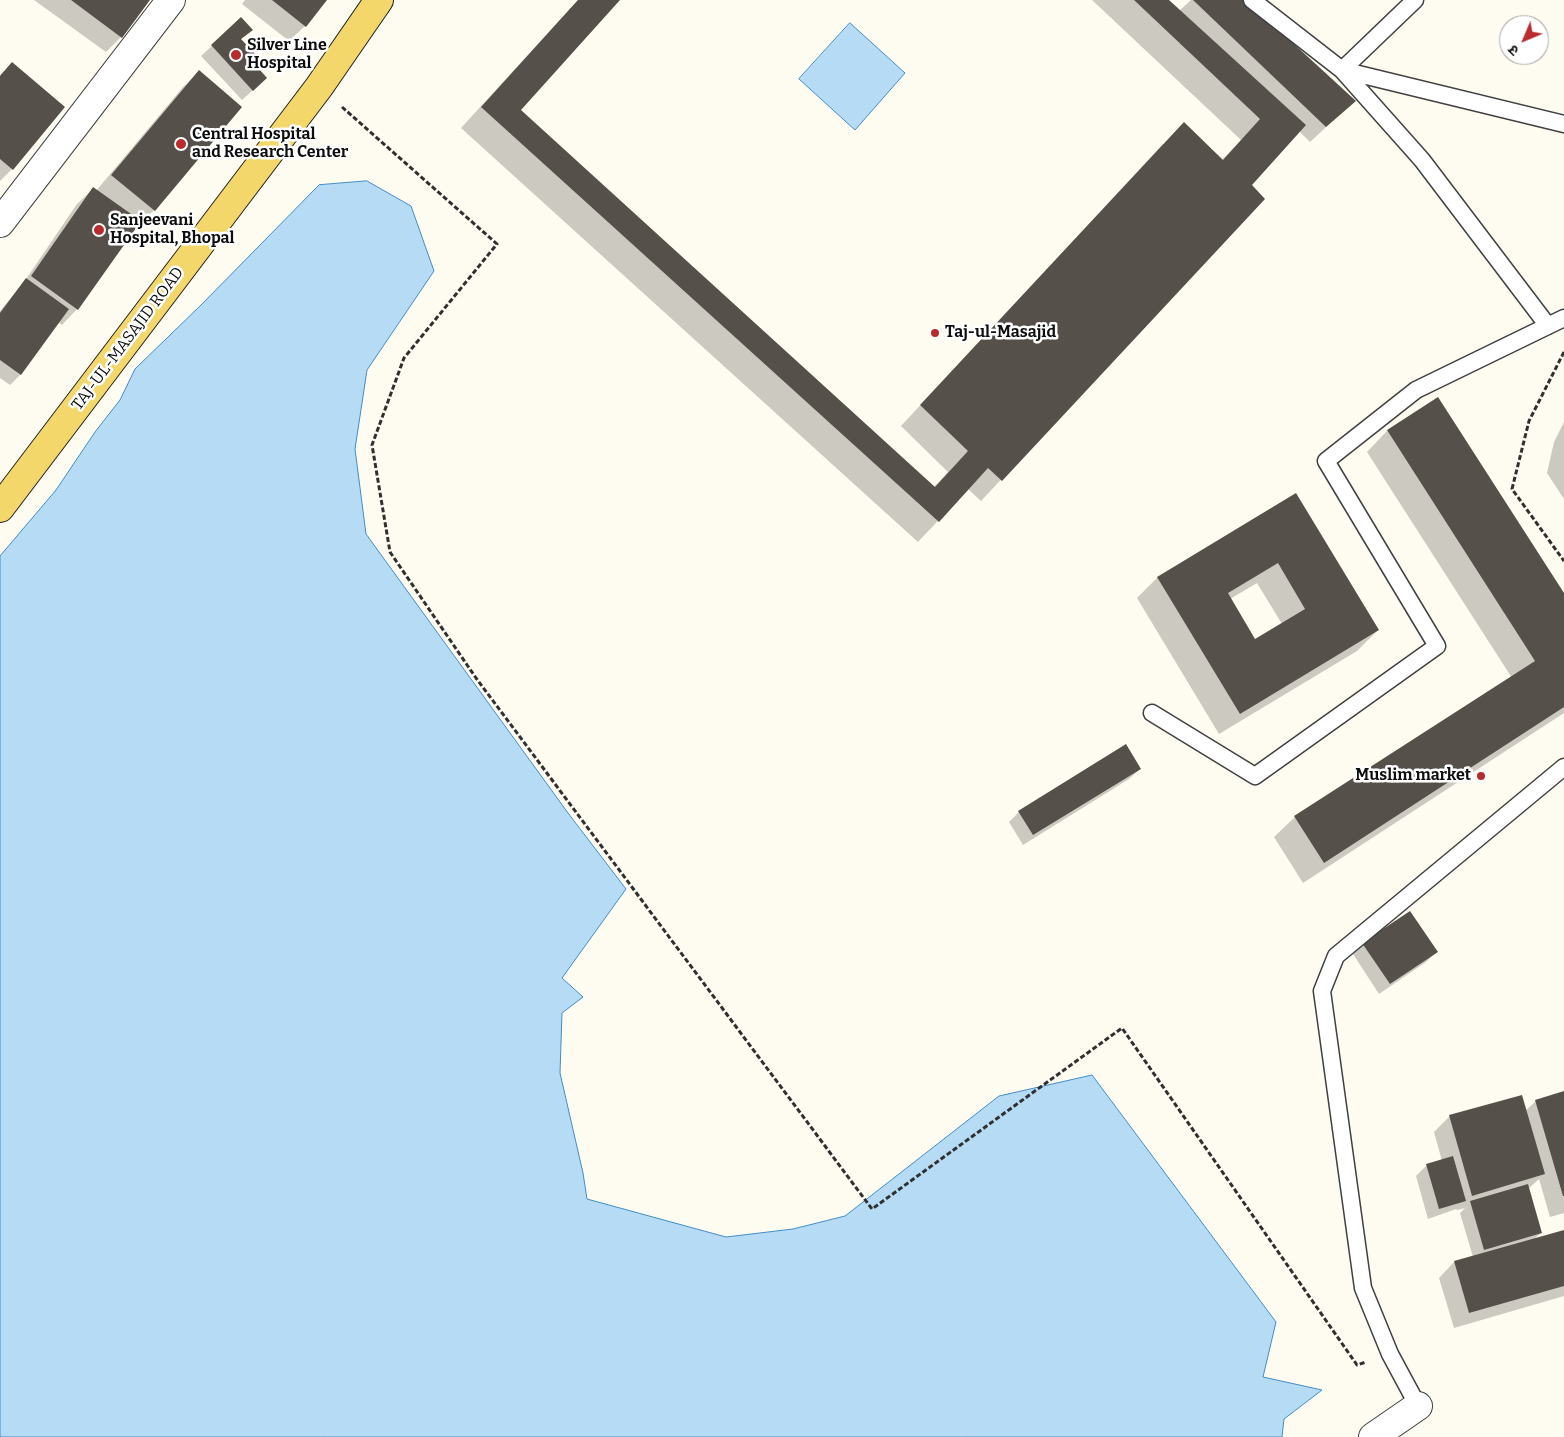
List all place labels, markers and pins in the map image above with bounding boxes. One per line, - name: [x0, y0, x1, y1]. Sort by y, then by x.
- place label: Silver Line Hospital: [247, 36, 327, 74]
- marker: Silver Line Hospital: [229, 48, 243, 62]
- place label: Central Hospital and Research Center: [192, 125, 348, 163]
- marker: Central Hospital and Research Center: [174, 137, 188, 151]
- place label: Sanjeevani Hospital, Bhopal: [110, 211, 235, 249]
- marker: Sanjeevani Hospital, Bhopal: [92, 223, 106, 237]
- place label: Taj-ul-Masajid: [945, 323, 1056, 343]
- marker: Taj-ul-Masajid: [929, 327, 941, 339]
- place label: Muslim market: [1355, 766, 1471, 786]
- marker: Muslim market: [1475, 770, 1487, 782]

